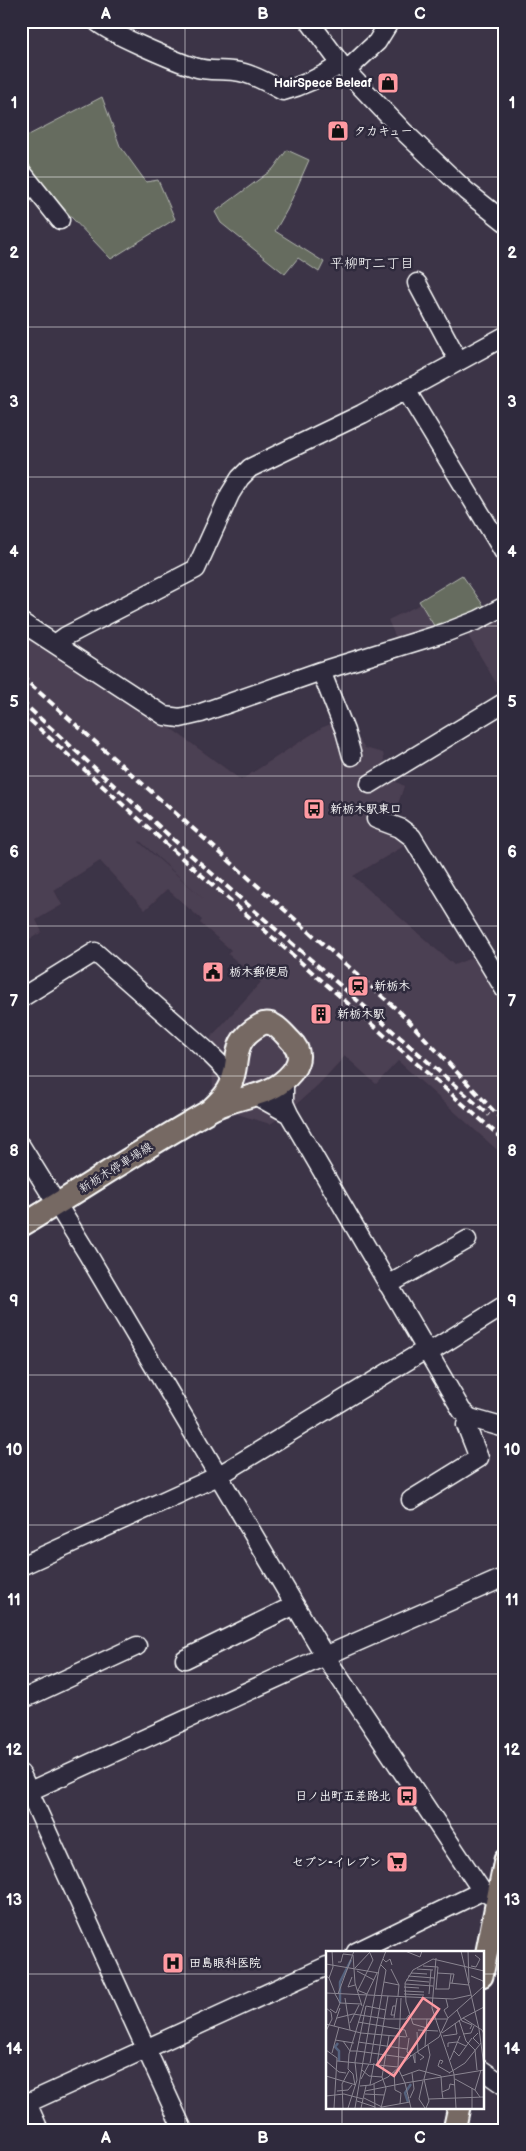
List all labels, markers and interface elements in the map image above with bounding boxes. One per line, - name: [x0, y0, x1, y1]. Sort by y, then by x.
- text: A: [100, 5, 111, 24]
- text: B: [257, 5, 269, 24]
- text: C: [414, 5, 426, 24]
- shop icon: HairSpece Beleaf: [376, 71, 400, 95]
- place label: HairSpece Beleaf: [274, 76, 373, 91]
- text: 1: [11, 94, 17, 113]
- text: 1: [509, 94, 515, 113]
- shop icon: タカキュー: [326, 119, 350, 143]
- place label: タカキュー: [354, 124, 413, 139]
- text: 2: [9, 244, 19, 263]
- text: 2: [507, 244, 517, 263]
- district label: 平柳町二丁目: [330, 255, 414, 272]
- text: 3: [9, 393, 19, 412]
- text: 3: [507, 393, 517, 412]
- text: 4: [9, 543, 19, 562]
- text: 4: [507, 543, 517, 562]
- text: 5: [9, 693, 19, 712]
- text: 5: [507, 693, 517, 712]
- bus stop icon: 新栃木駅東口: [302, 797, 326, 821]
- place label: 新栃木駅東口: [330, 802, 402, 817]
- text: 6: [9, 843, 19, 862]
- text: 6: [507, 843, 517, 862]
- public building icon: 栃木郵便局: [201, 960, 225, 984]
- place label: 栃木郵便局: [229, 965, 289, 980]
- station icon: 新栃木: [346, 974, 370, 998]
- place label: 新栃木: [374, 979, 410, 994]
- text: 7: [10, 992, 19, 1011]
- text: 7: [508, 992, 517, 1011]
- building icon: 新栃木駅: [309, 1002, 333, 1026]
- place label: 新栃木駅: [337, 1007, 385, 1022]
- street label: 新栃木停車場線: [76, 1139, 156, 1197]
- text: 8: [9, 1142, 19, 1161]
- text: 8: [507, 1142, 517, 1161]
- text: 9: [9, 1292, 19, 1311]
- text: 9: [507, 1292, 517, 1311]
- text: 10: [6, 1441, 22, 1460]
- text: 10: [504, 1441, 520, 1460]
- text: 11: [7, 1591, 21, 1610]
- text: 11: [505, 1591, 519, 1610]
- text: 12: [6, 1741, 23, 1760]
- text: 12: [504, 1741, 521, 1760]
- bus stop icon: 日ノ出町五差路北: [395, 1784, 419, 1808]
- place label: 日ノ出町五差路北: [295, 1789, 391, 1804]
- supermarket icon: セブン-イレブン: [385, 1850, 409, 1874]
- place label: セブン-イレブン: [292, 1855, 381, 1870]
- text: 13: [6, 1891, 22, 1910]
- text: 13: [504, 1891, 520, 1910]
- hospital icon: 田島眼科医院: [161, 1951, 185, 1975]
- inset map: [326, 1951, 484, 2108]
- place label: 田島眼科医院: [189, 1956, 261, 1971]
- text: 14: [6, 2040, 23, 2059]
- text: 14: [504, 2040, 521, 2059]
- text: A: [100, 2129, 111, 2148]
- text: B: [257, 2129, 269, 2148]
- text: C: [414, 2129, 426, 2148]

